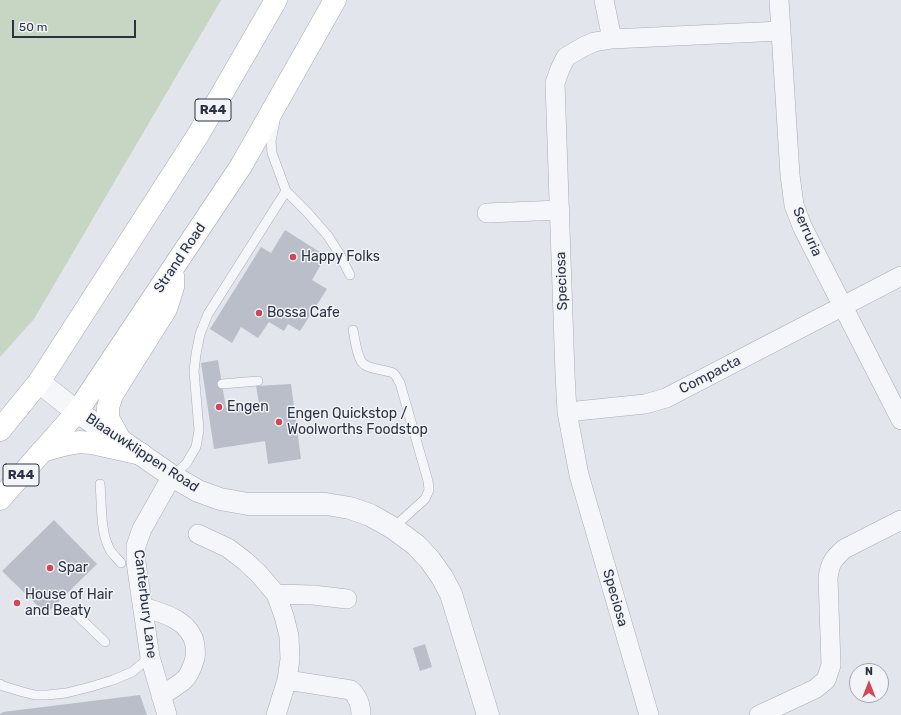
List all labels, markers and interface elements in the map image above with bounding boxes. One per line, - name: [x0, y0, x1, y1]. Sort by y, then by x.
- scale bar: [14, 12, 138, 38]
- text: 50 m: [19, 20, 47, 34]
- road number: R44: [195, 99, 231, 121]
- street label: Serruria: [789, 205, 825, 259]
- street label: Strand Road: [151, 220, 209, 296]
- place label: Happy Folks: [301, 249, 380, 265]
- street label: Speciosa: [553, 251, 571, 311]
- marker: Happy Folks: [288, 252, 298, 262]
- place label: Bossa Cafe: [267, 305, 340, 321]
- marker: Bossa Cafe: [254, 308, 264, 318]
- street label: Compacta: [676, 352, 744, 398]
- place label: Engen: [227, 399, 269, 415]
- marker: Engen: [214, 402, 224, 412]
- place label: Engen Quickstop / Woolworths Foodstop: [287, 406, 428, 438]
- street label: Blaauwklippen Road: [82, 410, 202, 496]
- marker: Engen Quickstop / Woolworths Foodstop: [274, 417, 284, 427]
- road number: R44: [3, 464, 39, 486]
- street label: Canterbury Lane: [130, 549, 160, 659]
- place label: Spar: [58, 560, 88, 576]
- marker: Spar: [45, 563, 55, 573]
- street label: Speciosa: [599, 567, 631, 629]
- place label: House of Hair and Beaty: [25, 587, 113, 620]
- marker: House of Hair and Beaty: [12, 598, 22, 608]
- north arrow: [849, 663, 889, 703]
- text: N: [865, 665, 873, 678]

